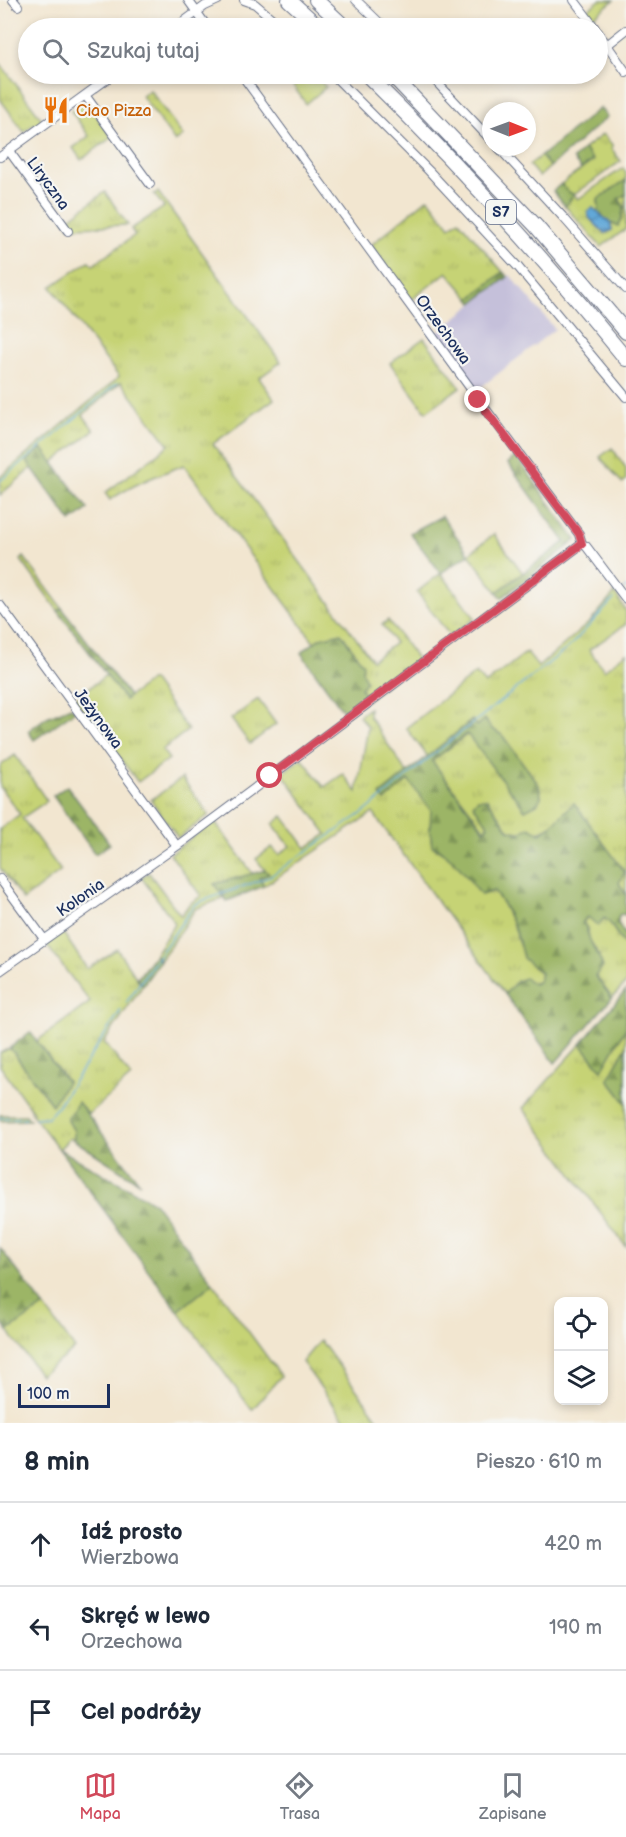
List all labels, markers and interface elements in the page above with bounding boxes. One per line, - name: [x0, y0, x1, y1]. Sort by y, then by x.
- search box: [18, 18, 608, 84]
- icon: search: [39, 35, 72, 68]
- text: Szukaj tutaj: [87, 38, 200, 65]
- restaurant icon: Ciao Pizza: [41, 95, 71, 125]
- place label: Ciao Pizza: [76, 102, 152, 121]
- north arrow: [482, 102, 536, 156]
- street label: Liryczna: [22, 154, 73, 214]
- road number: S7: [486, 200, 516, 224]
- street label: Orzechowa: [411, 291, 474, 368]
- route end: [464, 386, 490, 412]
- street label: Jeżynowa: [69, 685, 126, 753]
- route start: [256, 762, 282, 788]
- street label: Kolonia: [53, 875, 108, 921]
- map controls: [554, 1297, 608, 1405]
- button: locate: [554, 1297, 608, 1351]
- button: layers: [554, 1351, 608, 1405]
- scale bar: [18, 1381, 110, 1408]
- text: 100 m: [27, 1385, 70, 1404]
- text: 8 min: [24, 1447, 90, 1478]
- text: Pieszo · 610 m: [476, 1450, 602, 1474]
- text: Idź prosto: [81, 1519, 183, 1546]
- icon: ahead: [24, 1528, 57, 1561]
- text: 420 m: [544, 1532, 602, 1556]
- text: Wierzbowa: [81, 1546, 179, 1570]
- text: Skręć w lewo: [81, 1603, 210, 1630]
- icon: left: [24, 1612, 57, 1645]
- text: 190 m: [549, 1616, 602, 1640]
- text: Orzechowa: [81, 1630, 182, 1654]
- icon: arrive: [24, 1696, 57, 1729]
- text: Cel podróży: [81, 1699, 201, 1726]
- tab: Mapa: [80, 1769, 121, 1824]
- tab: Trasa: [280, 1769, 320, 1824]
- tab: Zapisane: [479, 1769, 546, 1824]

